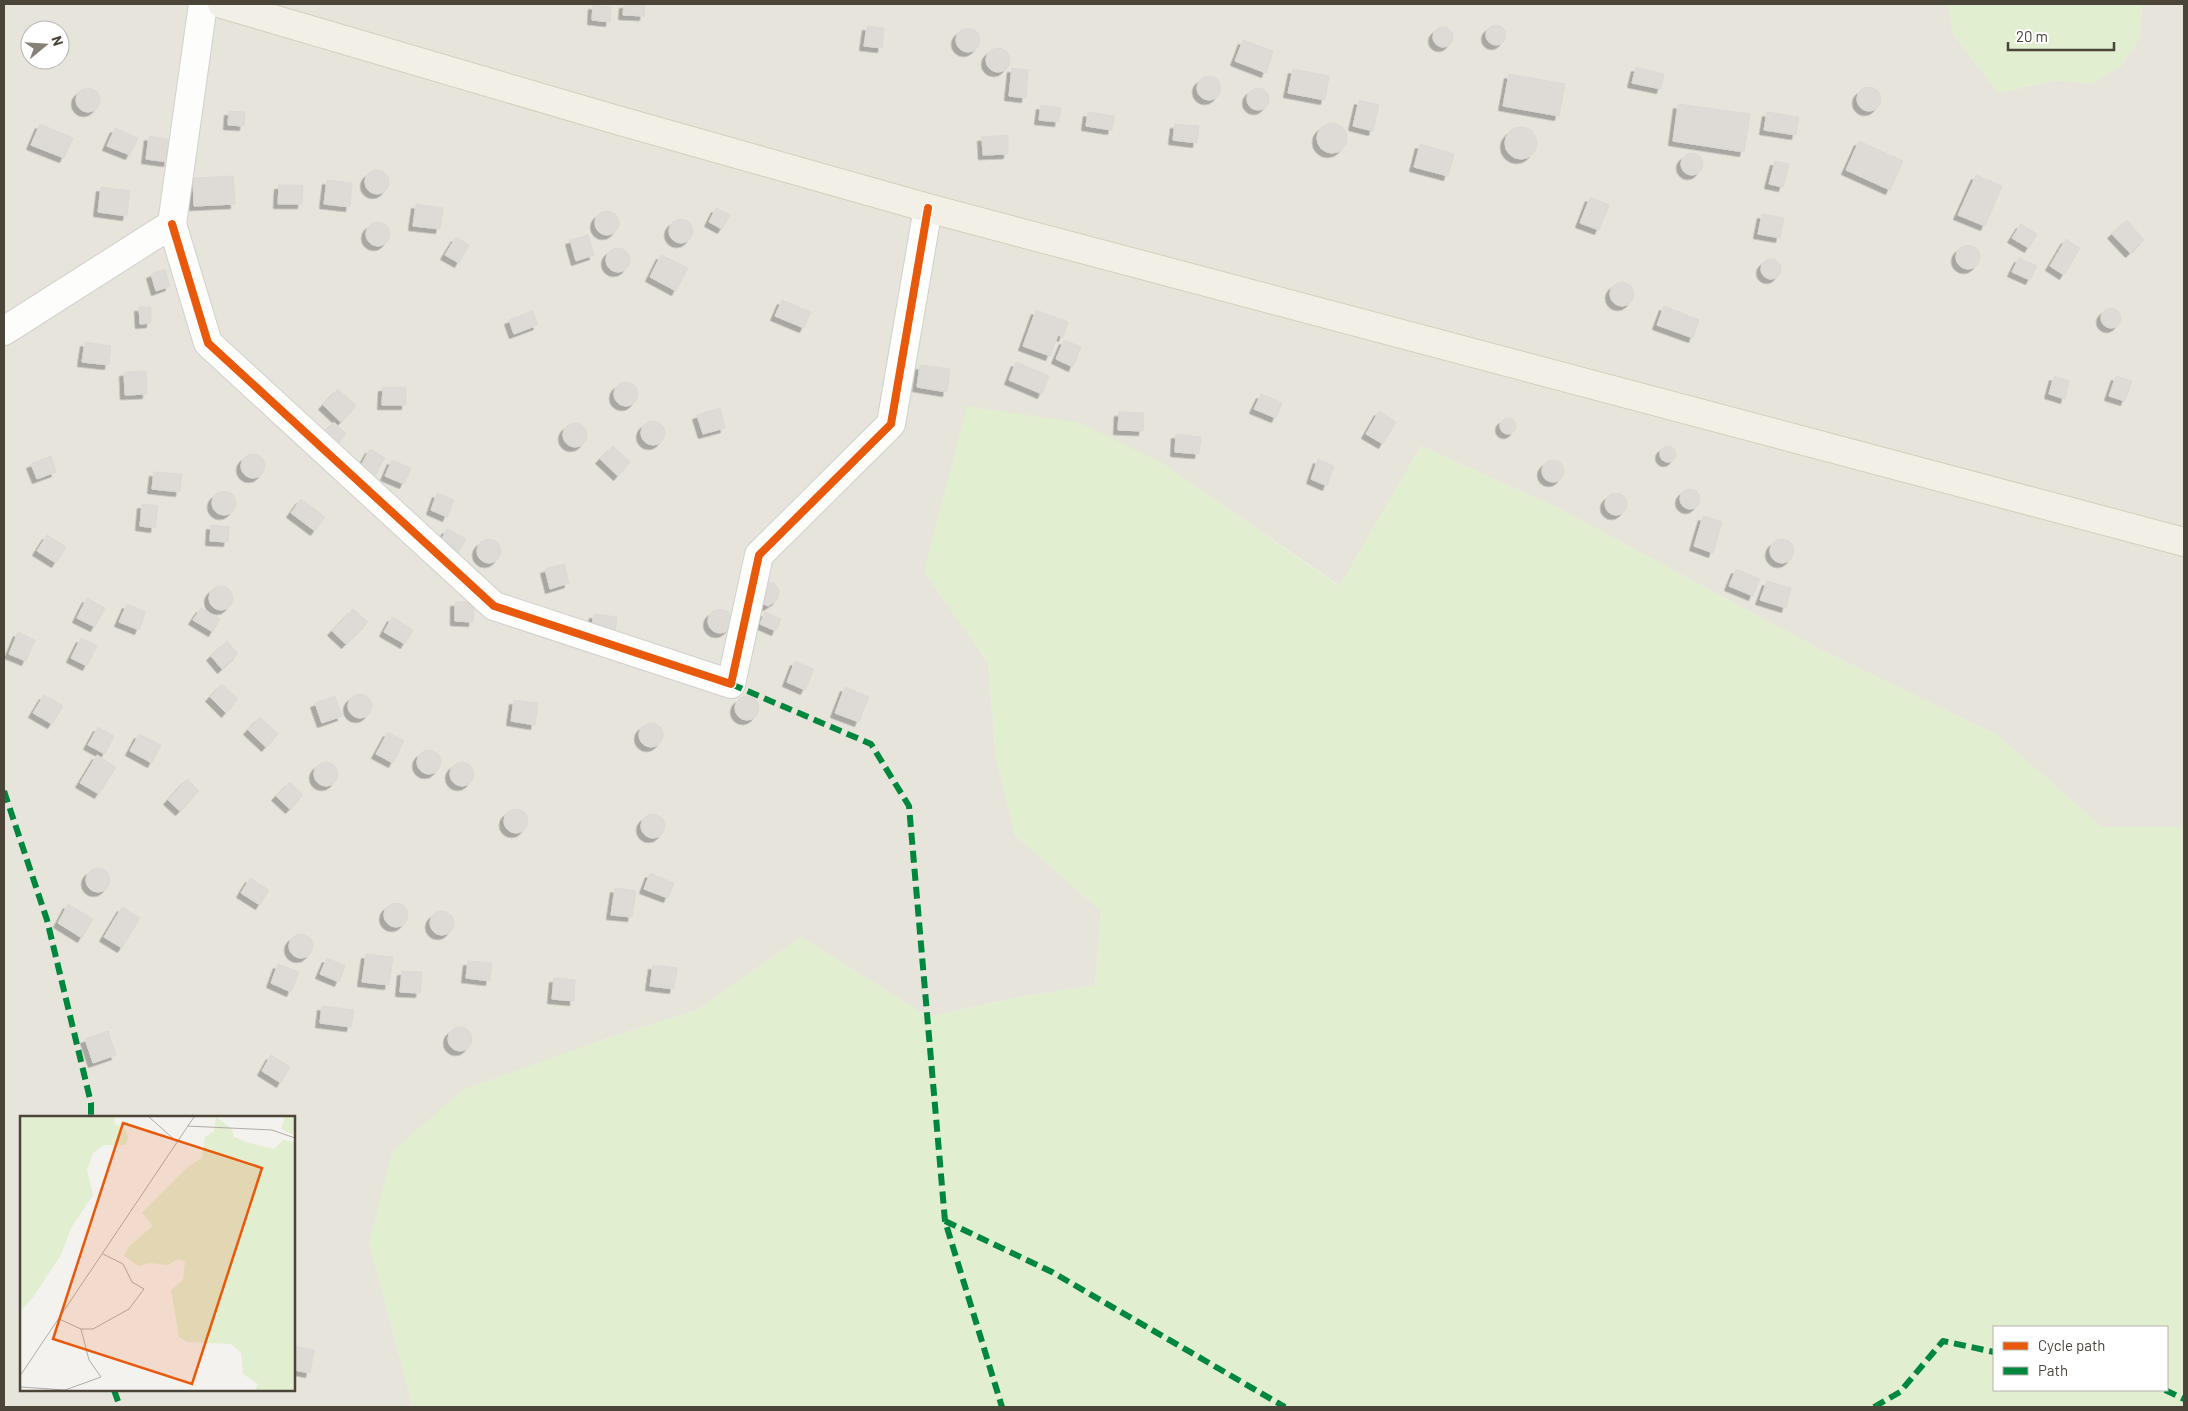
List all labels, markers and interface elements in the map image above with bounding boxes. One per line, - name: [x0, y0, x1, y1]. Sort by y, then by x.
- north arrow: [20, 20, 70, 70]
- scale bar: [2008, 20, 2114, 52]
- text: 20 m: [2016, 27, 2048, 45]
- text: N: [48, 34, 67, 48]
- inset map: [20, 1116, 295, 1391]
- legend: [1993, 1326, 2168, 1391]
- text: Cycle path: [2038, 1336, 2105, 1354]
- text: Path: [2038, 1361, 2068, 1379]

